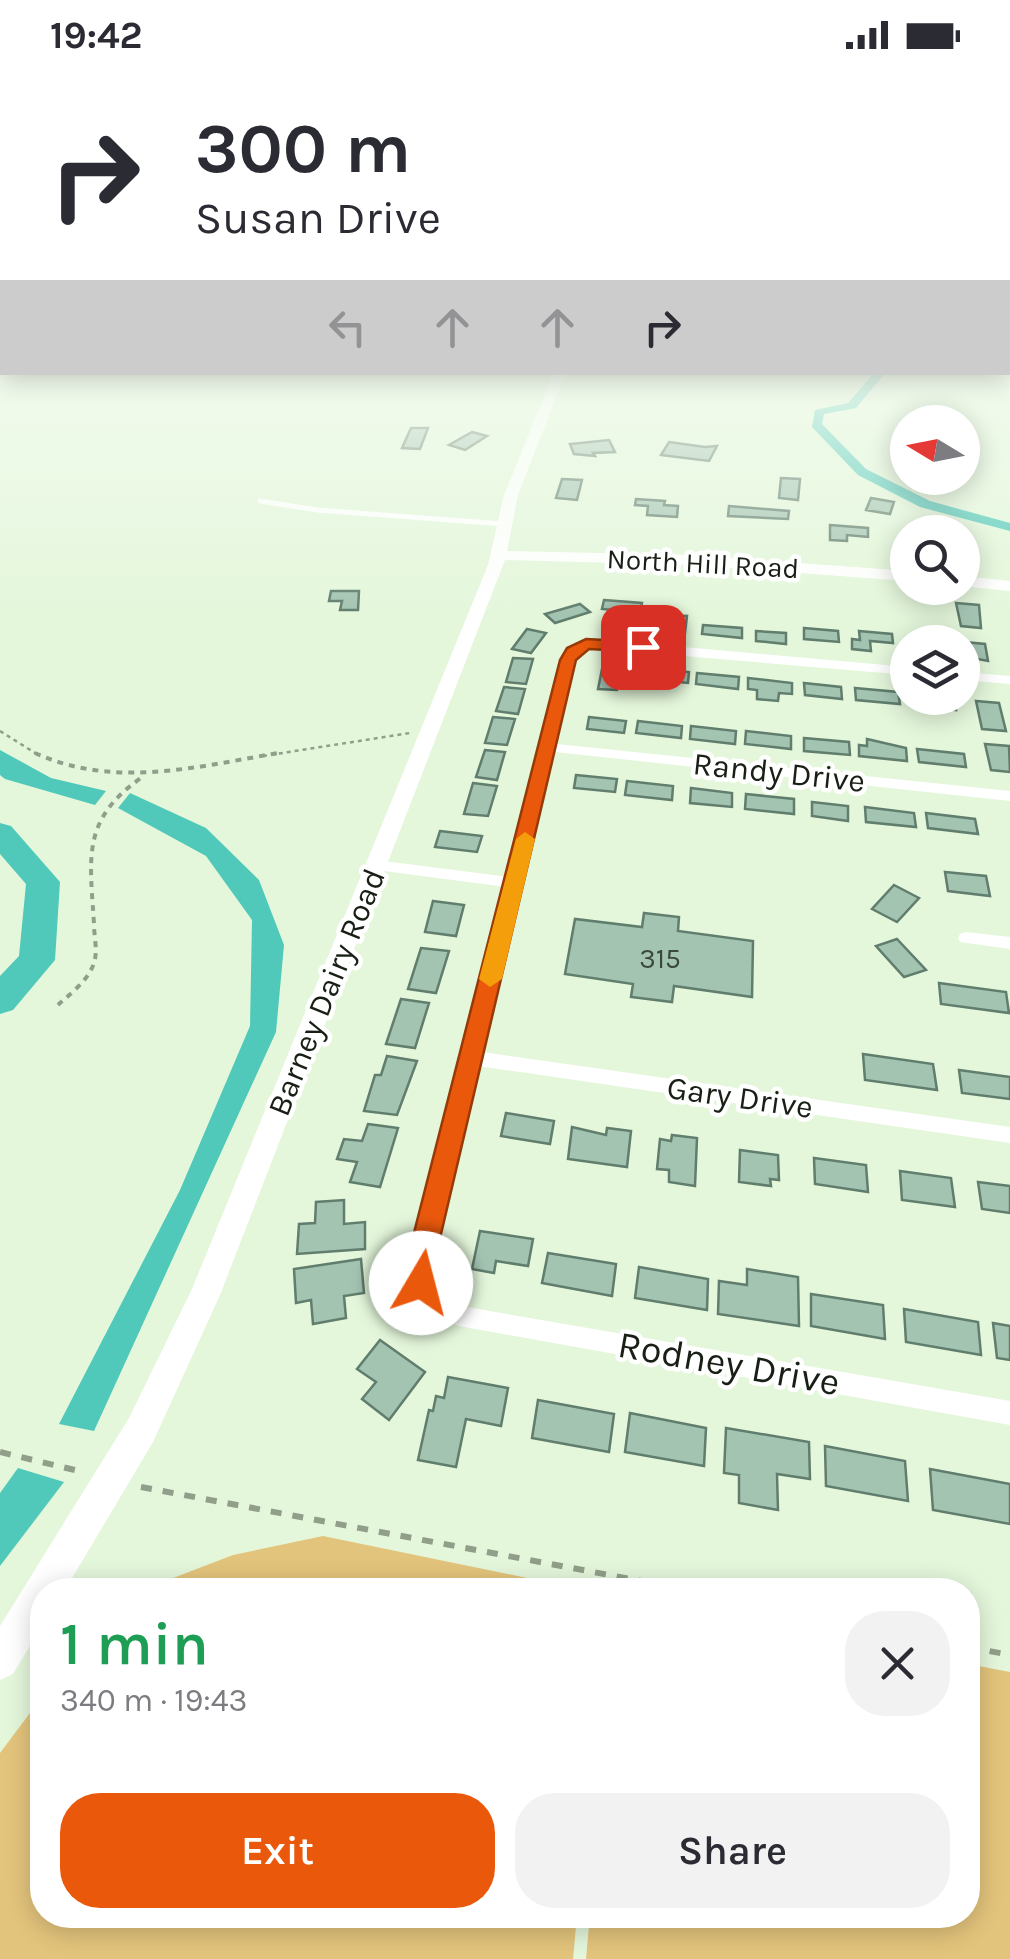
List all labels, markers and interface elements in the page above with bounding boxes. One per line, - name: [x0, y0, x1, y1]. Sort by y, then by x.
- text: 19:42: [50, 13, 143, 58]
- text: 300 m: [195, 108, 411, 190]
- icon: right: [30, 110, 160, 240]
- text: Susan Drive: [195, 192, 441, 244]
- icon: left: [320, 300, 375, 355]
- icon: ahead: [425, 300, 480, 355]
- icon: ahead: [530, 300, 585, 355]
- icon: right: [635, 300, 690, 355]
- north arrow: [890, 405, 980, 495]
- map controls: [890, 405, 980, 715]
- button: search: [890, 515, 980, 605]
- street label: North Hill Road: [606, 542, 800, 585]
- pin: [601, 605, 686, 690]
- icon: arrive: [616, 620, 671, 675]
- button: layers: [890, 625, 980, 715]
- street label: Randy Drive: [691, 745, 867, 800]
- street label: Barney Dairy Road: [260, 863, 393, 1121]
- house number: 315: [639, 942, 681, 975]
- street label: Gary Drive: [665, 1069, 815, 1126]
- position arrow: [369, 1231, 473, 1335]
- street label: Rodney Drive: [614, 1322, 843, 1405]
- text: 1 min: [60, 1609, 209, 1679]
- button: close: [845, 1611, 950, 1716]
- text: 340 m · 19:43: [60, 1682, 248, 1719]
- button: Exit: [60, 1793, 495, 1908]
- button: Share: [515, 1793, 950, 1908]

